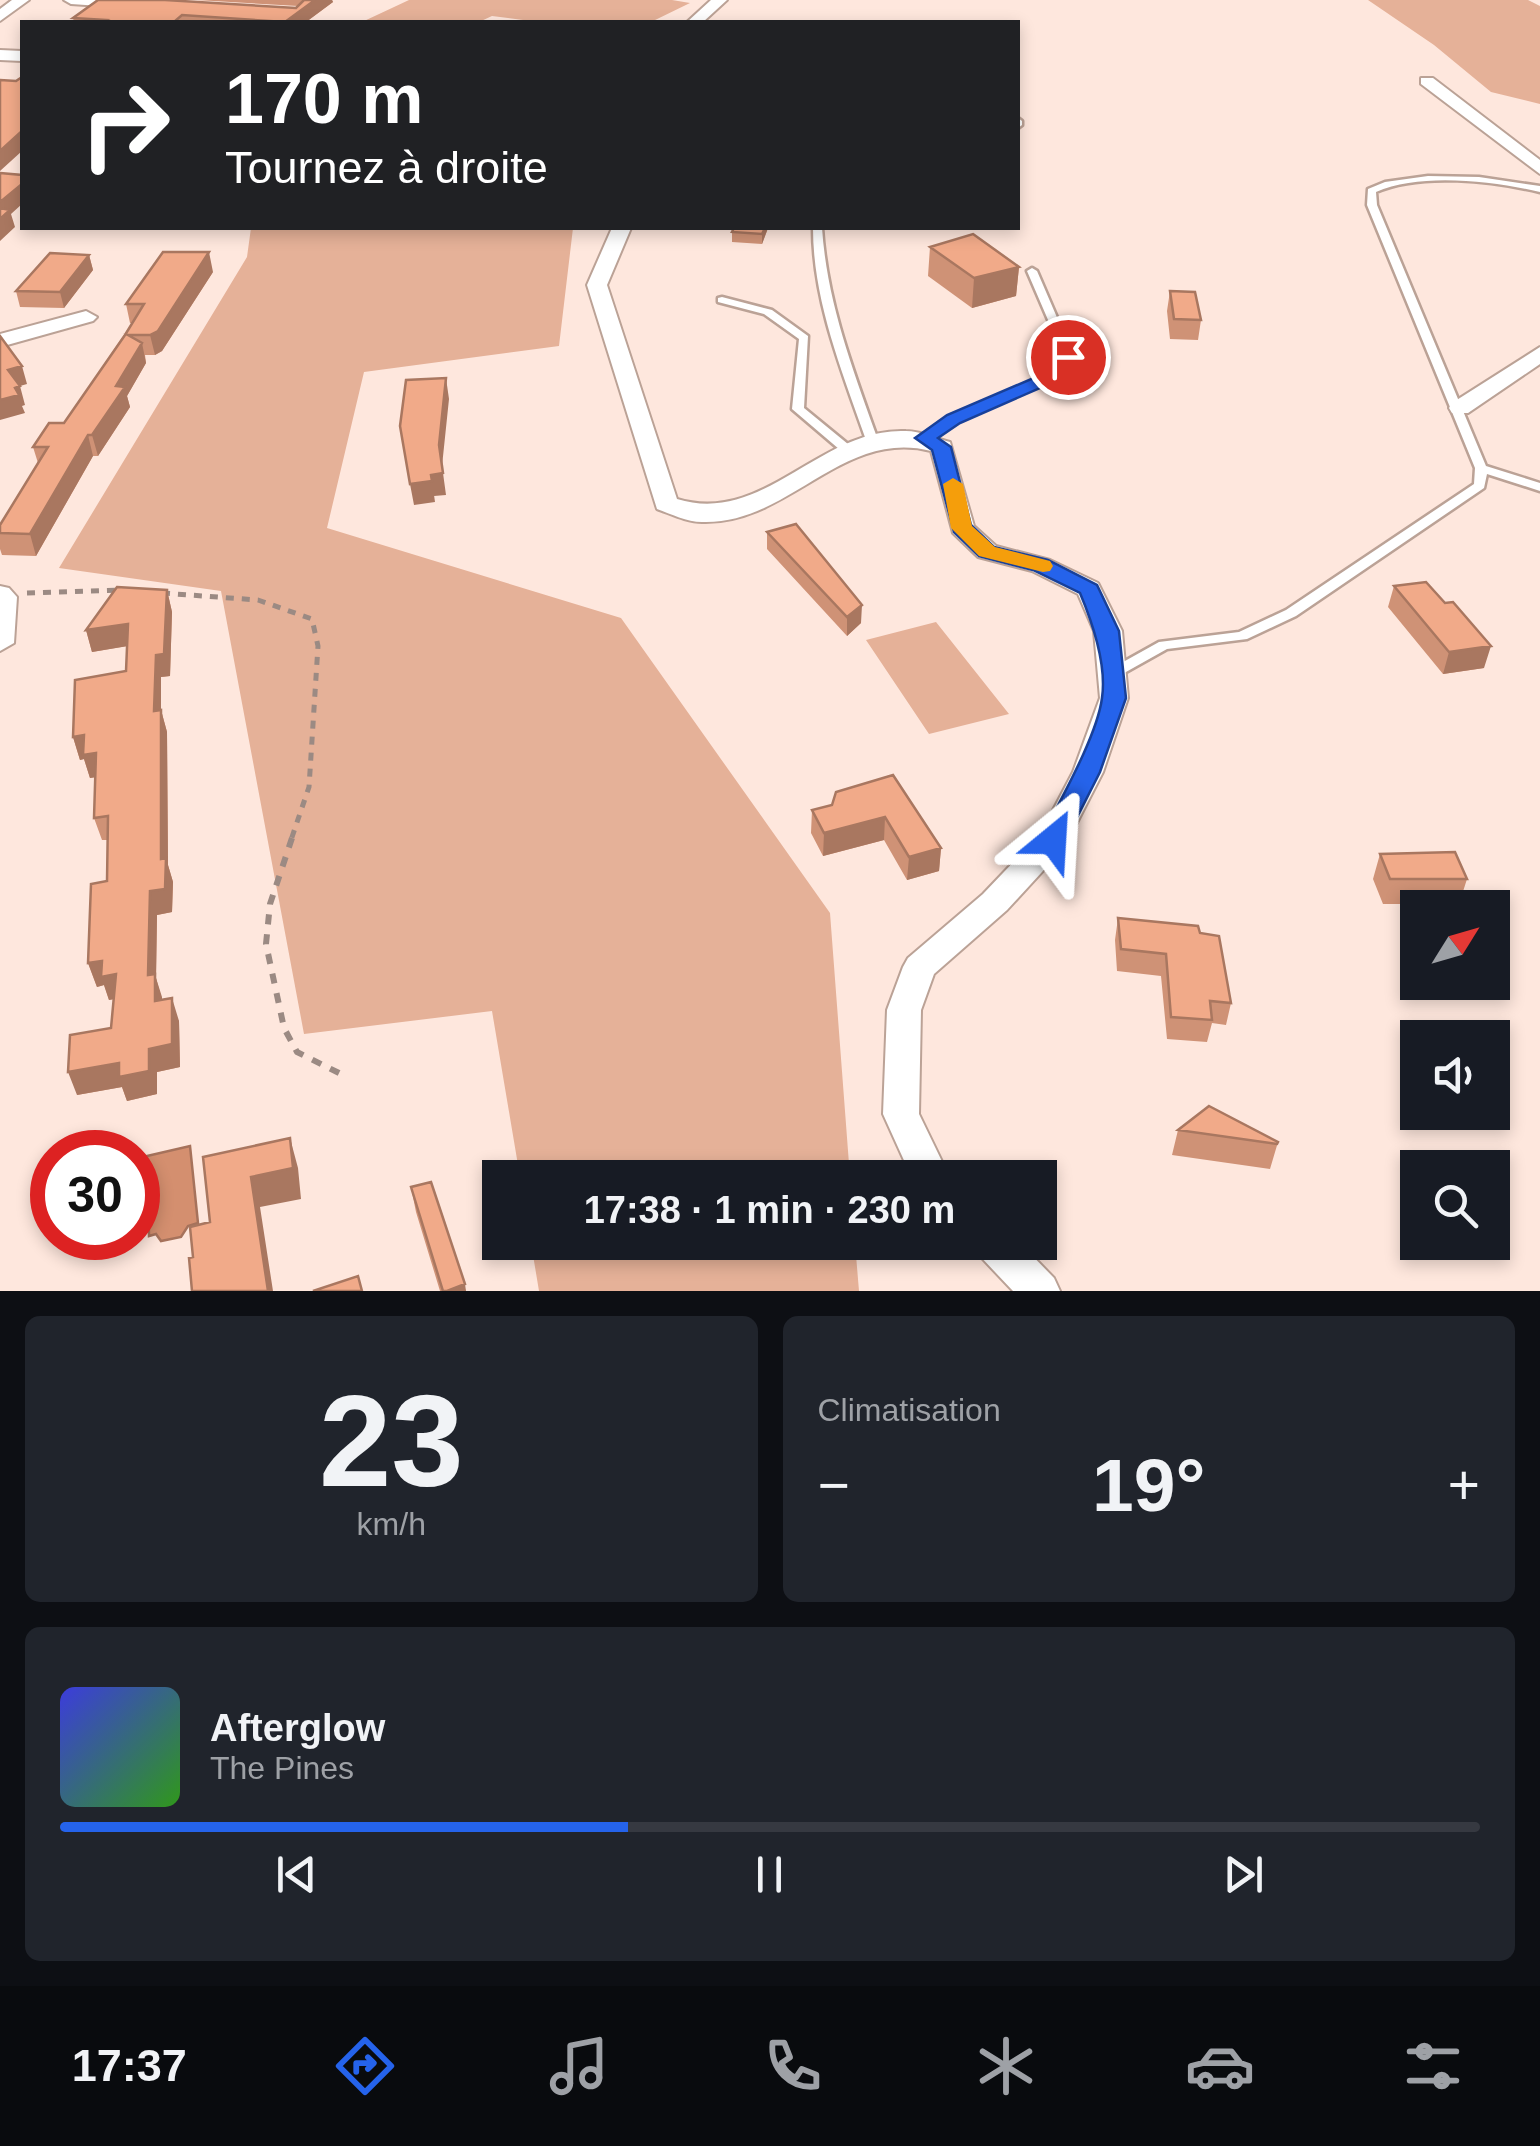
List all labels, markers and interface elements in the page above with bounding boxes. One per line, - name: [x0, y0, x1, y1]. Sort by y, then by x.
- icon: right: [60, 60, 190, 190]
- text: 170 m: [225, 60, 423, 138]
- text: Tournez à droite: [225, 142, 548, 193]
- pin: [1026, 315, 1111, 400]
- icon: arrive: [1041, 330, 1096, 385]
- position arrow: [1001, 788, 1105, 892]
- north arrow: [1400, 890, 1510, 1000]
- map controls: [1400, 890, 1510, 1260]
- button: sound: [1400, 1020, 1510, 1130]
- speed limit sign: 30: [30, 1130, 160, 1260]
- button: search: [1400, 1150, 1510, 1260]
- text: 17:38 · 1 min · 230 m: [584, 1189, 955, 1231]
- text: 23: [319, 1368, 464, 1514]
- text: Climatisation: [818, 1392, 1001, 1428]
- text: 19°: [1092, 1443, 1205, 1527]
- text: −: [818, 1454, 850, 1516]
- text: +: [1448, 1454, 1480, 1516]
- text: km/h: [357, 1506, 426, 1542]
- text: Afterglow: [210, 1707, 385, 1749]
- text: The Pines: [210, 1750, 354, 1786]
- icon: previous: [269, 1847, 324, 1902]
- icon: pause: [742, 1847, 797, 1902]
- icon: next: [1216, 1847, 1271, 1902]
- icon: directions: [330, 2031, 400, 2101]
- icon: music: [544, 2031, 614, 2101]
- icon: phone: [758, 2031, 828, 2101]
- icon: climate: [971, 2031, 1041, 2101]
- icon: car: [1185, 2031, 1255, 2101]
- icon: filters: [1398, 2031, 1468, 2101]
- text: 17:37: [72, 2040, 187, 2091]

